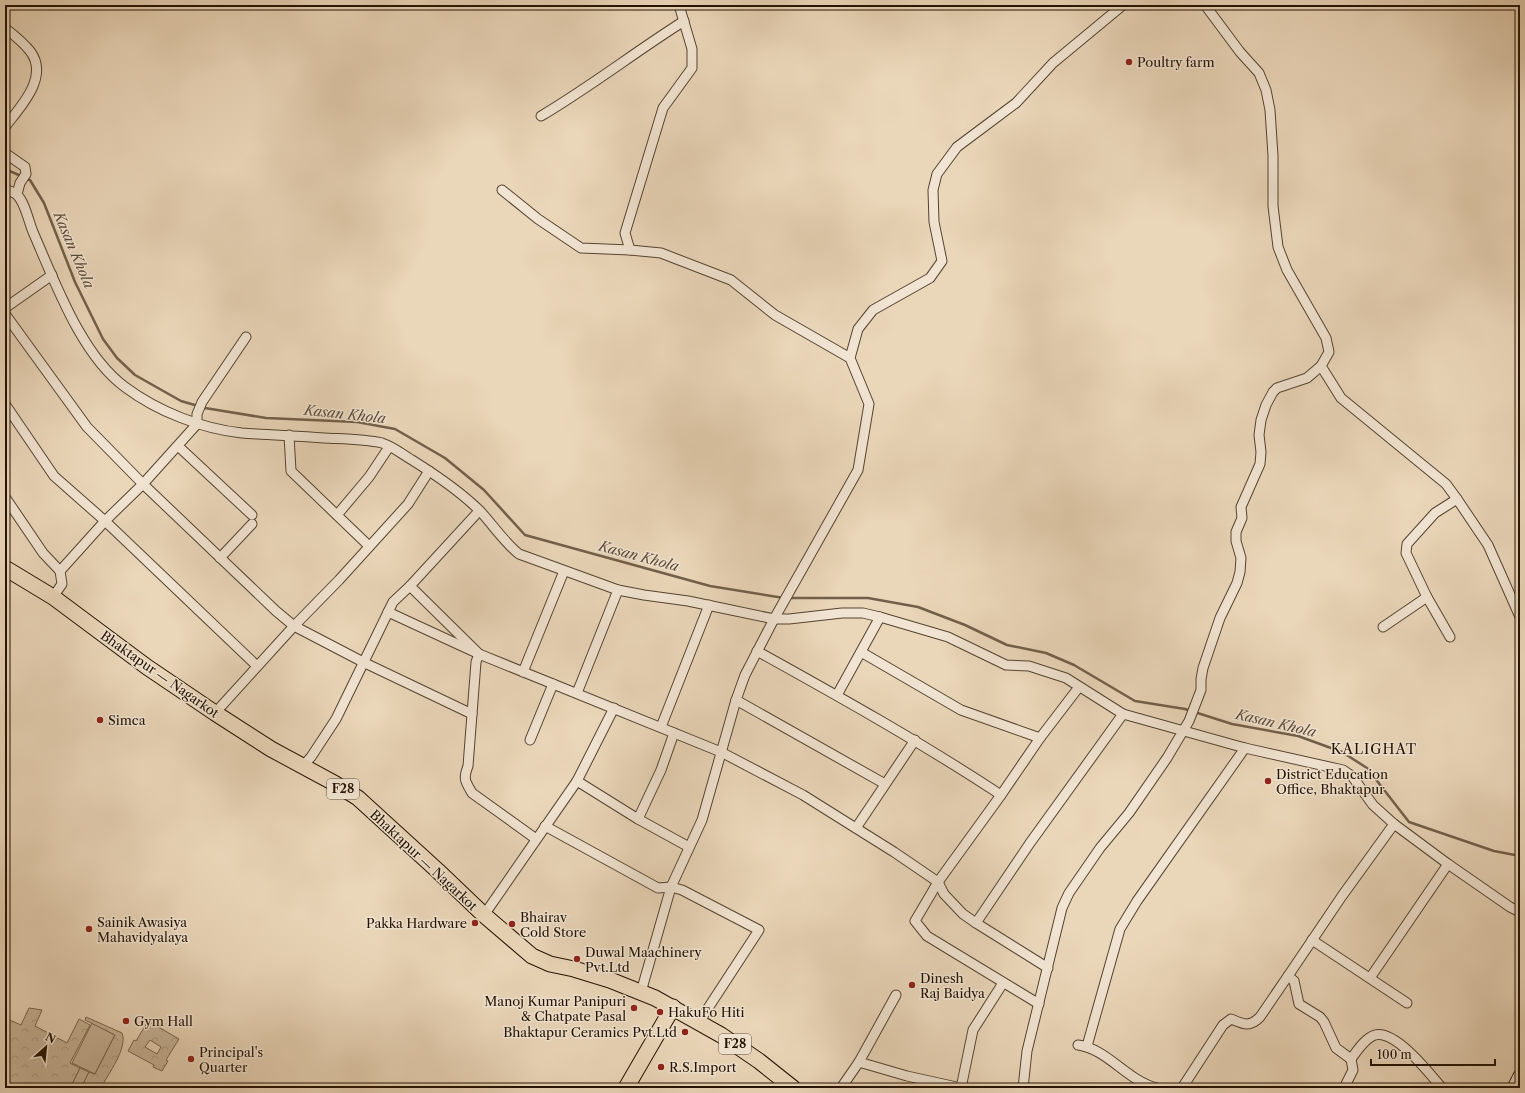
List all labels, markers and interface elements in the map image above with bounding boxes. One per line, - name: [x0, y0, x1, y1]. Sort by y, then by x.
- place label: Poultry farm: [1137, 54, 1215, 70]
- marker: Poultry farm: [1124, 57, 1134, 67]
- water label: Kasan Khola: [49, 208, 99, 292]
- water label: Kasan Khola: [302, 401, 387, 427]
- water label: Kasan Khola: [596, 536, 682, 575]
- street label: Bhaktapur — Nagarkot: [98, 627, 223, 721]
- water label: Kasan Khola: [1233, 705, 1319, 741]
- place label: Simca: [108, 712, 146, 728]
- marker: Simca: [95, 715, 105, 725]
- district label: KALIGHAT: [1331, 740, 1417, 758]
- place label: District Education Office, Bhaktapur: [1276, 766, 1388, 797]
- marker: District Education Office, Bhaktapur: [1263, 776, 1273, 786]
- road number: F28: [327, 779, 359, 799]
- street label: Bhaktapur — Nagarkot: [367, 806, 481, 914]
- place label: Bhairav Cold Store: [520, 909, 586, 940]
- place label: Sainik Awasiya Mahavidyalaya: [97, 914, 188, 945]
- place label: Pakka Hardware: [366, 915, 467, 931]
- marker: Pakka Hardware: [470, 918, 480, 928]
- marker: Bhairav Cold Store: [507, 919, 517, 929]
- marker: Sainik Awasiya Mahavidyalaya: [84, 924, 94, 934]
- place label: Duwal Maachinery Pvt.Ltd: [585, 944, 703, 975]
- marker: Duwal Maachinery Pvt.Ltd: [572, 954, 582, 964]
- place label: Dinesh Raj Baidya: [920, 970, 985, 1001]
- marker: Dinesh Raj Baidya: [907, 980, 917, 990]
- place label: Manoj Kumar Panipuri & Chatpate Pasal: [484, 993, 626, 1024]
- marker: Manoj Kumar Panipuri & Chatpate Pasal: [629, 1003, 639, 1013]
- place label: HakuFo Hiti: [668, 1004, 744, 1020]
- marker: HakuFo Hiti: [655, 1007, 665, 1017]
- place label: Gym Hall: [134, 1013, 193, 1029]
- marker: Gym Hall: [121, 1016, 131, 1026]
- place label: Bhaktapur Ceramics Pvt.Ltd: [503, 1024, 677, 1040]
- north arrow: [26, 1027, 66, 1067]
- marker: Bhaktapur Ceramics Pvt.Ltd: [680, 1027, 690, 1037]
- text: N: [43, 1030, 58, 1047]
- road number: F28: [719, 1034, 751, 1054]
- scale bar: [1371, 1041, 1495, 1067]
- place label: Principal's Quarter: [199, 1044, 263, 1075]
- text: 100 m: [1377, 1047, 1412, 1062]
- marker: Principal's Quarter: [186, 1054, 196, 1064]
- place label: R.S.Import: [669, 1059, 737, 1075]
- marker: R.S.Import: [656, 1062, 666, 1072]

